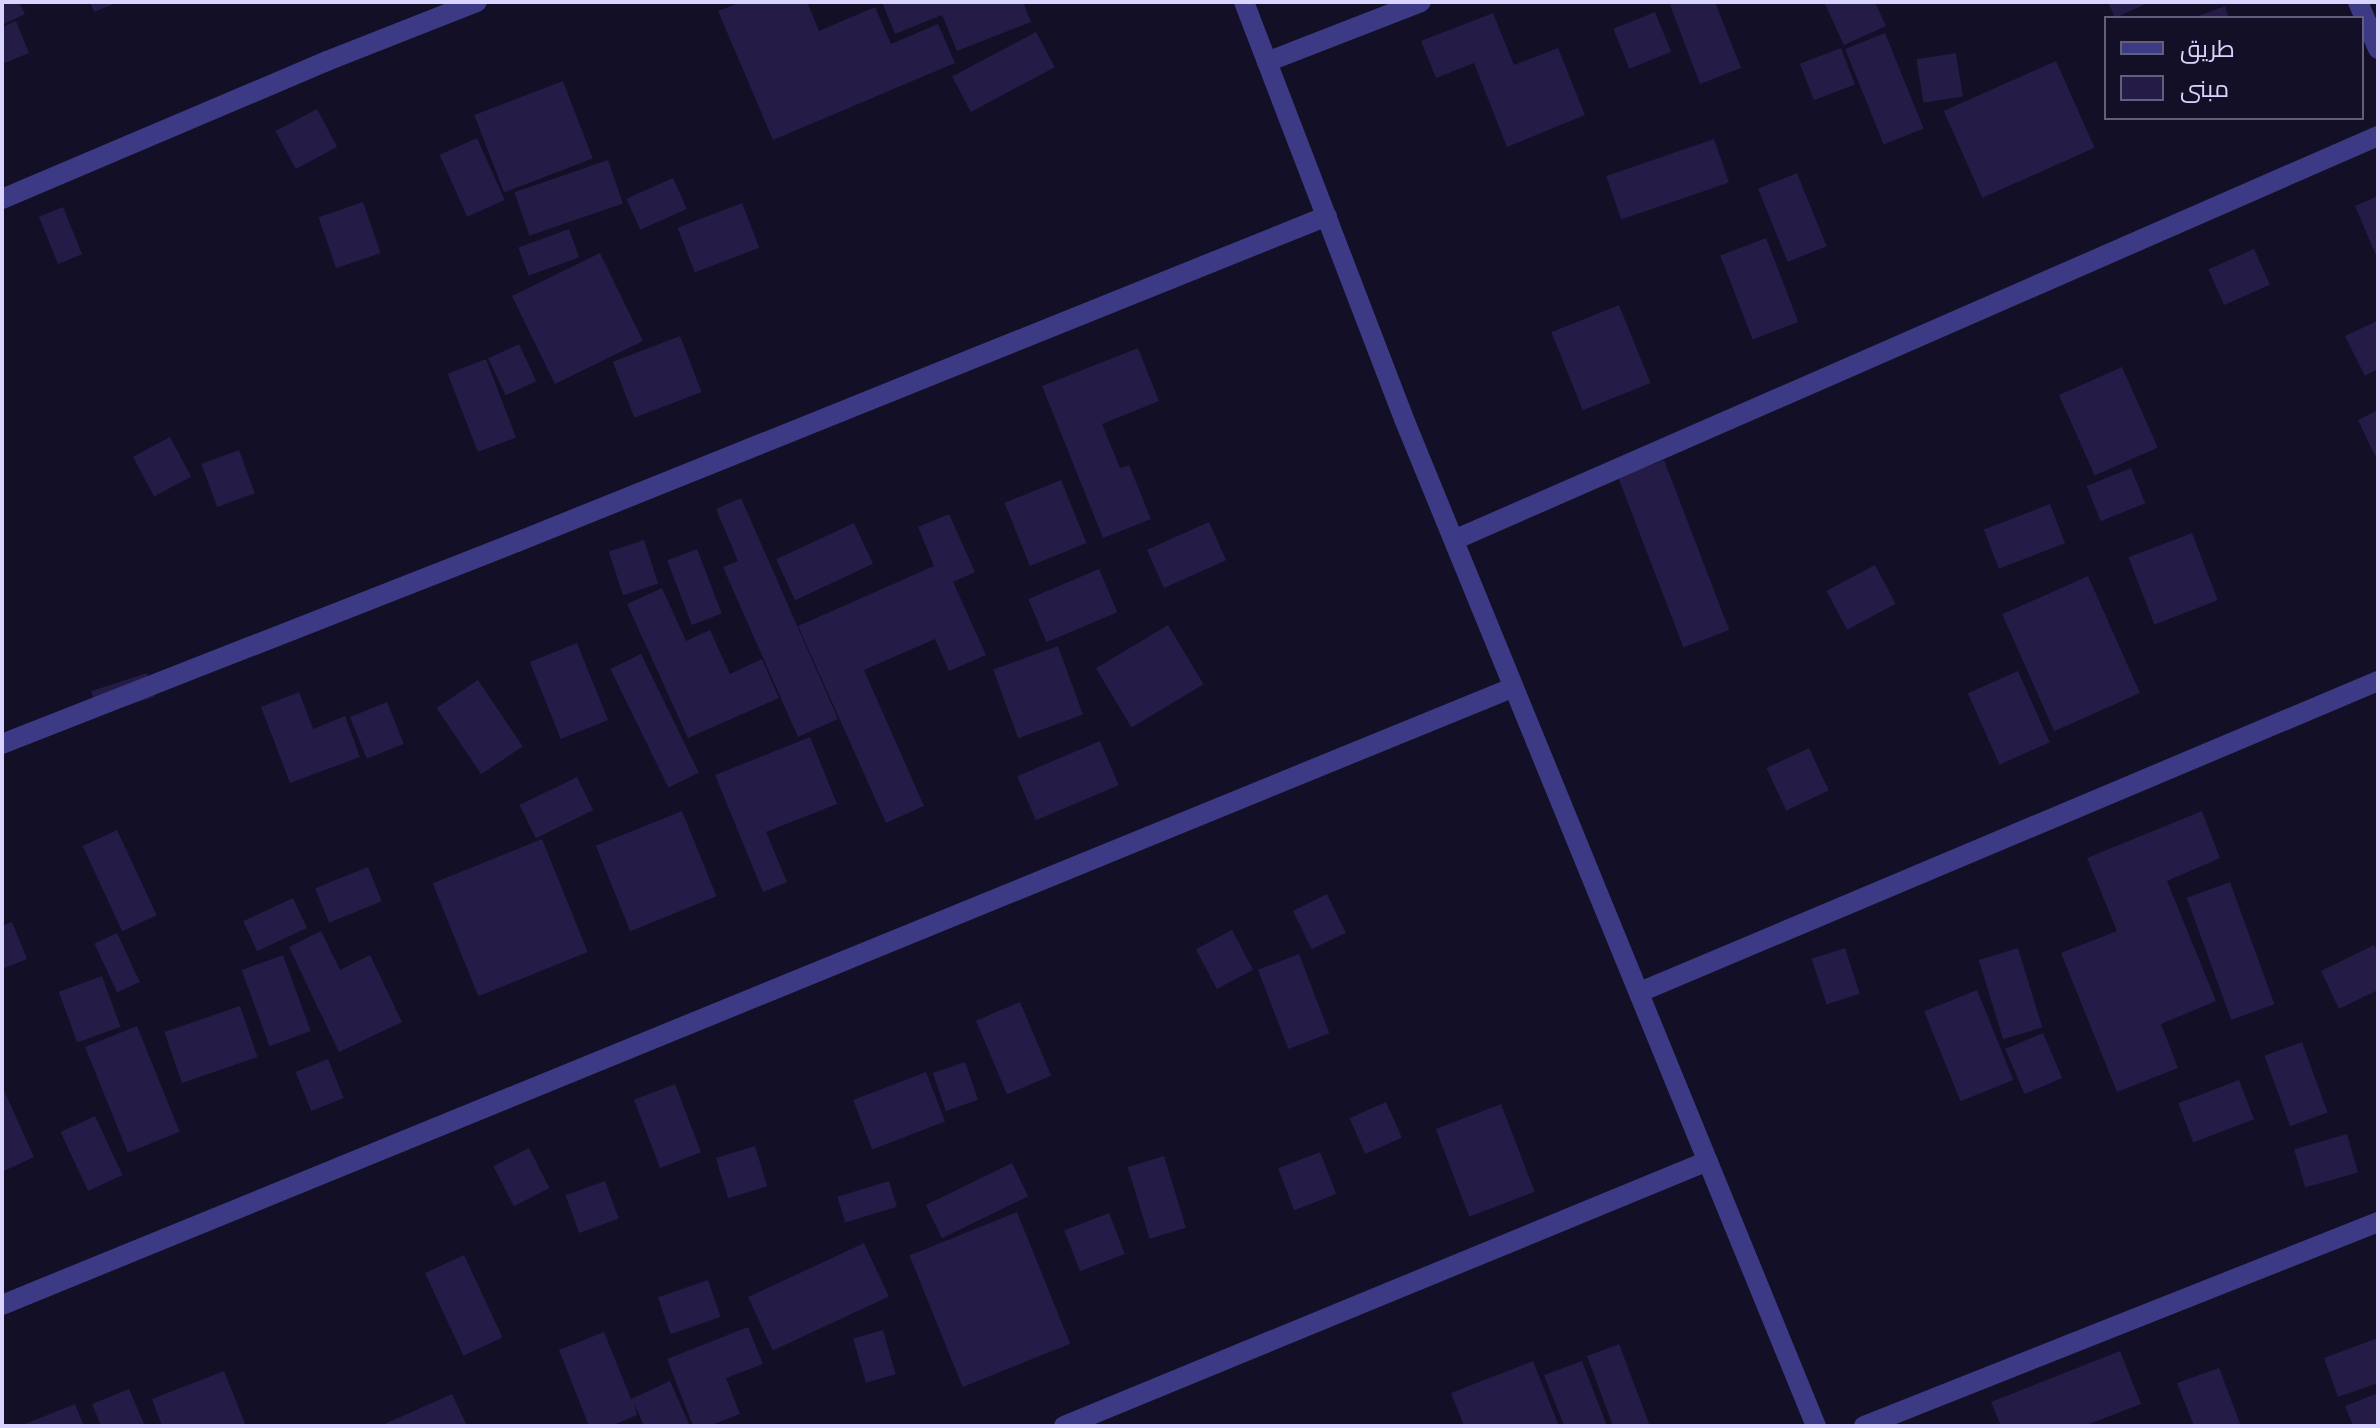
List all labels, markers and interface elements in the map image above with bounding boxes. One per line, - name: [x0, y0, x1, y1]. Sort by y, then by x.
- legend: [2104, 16, 2364, 120]
- text: طريق: [2180, 31, 2235, 64]
- text: مبنى: [2180, 71, 2229, 104]

